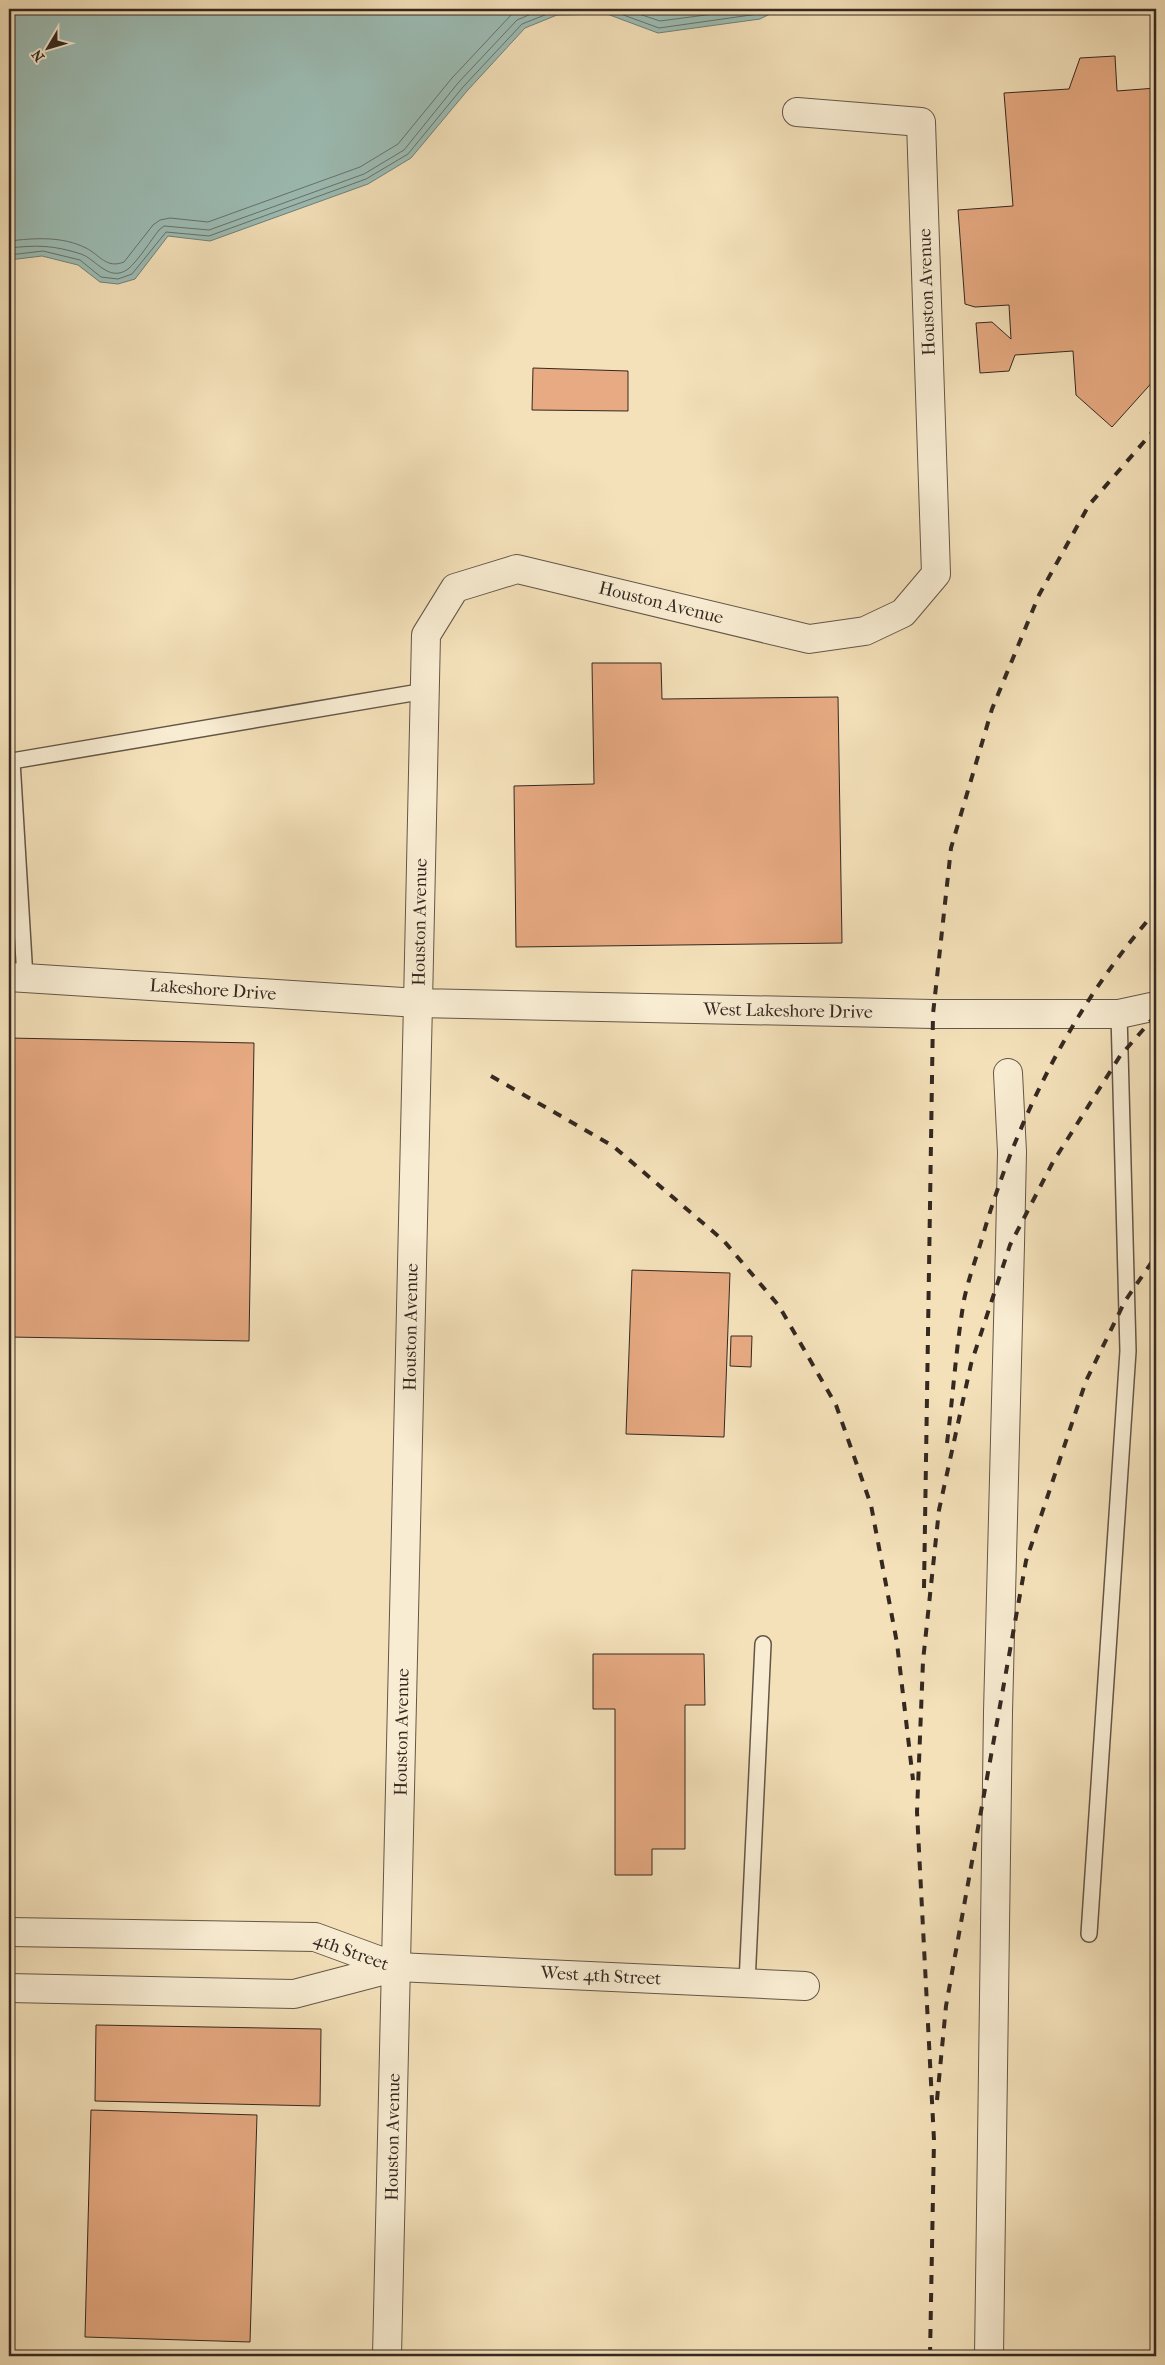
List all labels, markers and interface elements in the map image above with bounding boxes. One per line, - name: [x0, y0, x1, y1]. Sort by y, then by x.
- north arrow: [22, 22, 72, 72]
- text: N: [28, 46, 48, 65]
- street label: Houston Avenue: [914, 228, 940, 356]
- street label: Houston Avenue: [597, 577, 726, 629]
- street label: Houston Avenue: [408, 858, 432, 986]
- street label: Lakeshore Drive: [149, 975, 277, 1005]
- street label: West Lakeshore Drive: [702, 999, 873, 1023]
- street label: Houston Avenue: [399, 1263, 423, 1391]
- street label: Houston Avenue: [390, 1668, 414, 1796]
- street label: 4th Street: [311, 1929, 392, 1975]
- street label: West 4th Street: [539, 1962, 662, 1990]
- street label: Houston Avenue: [381, 2073, 405, 2201]

